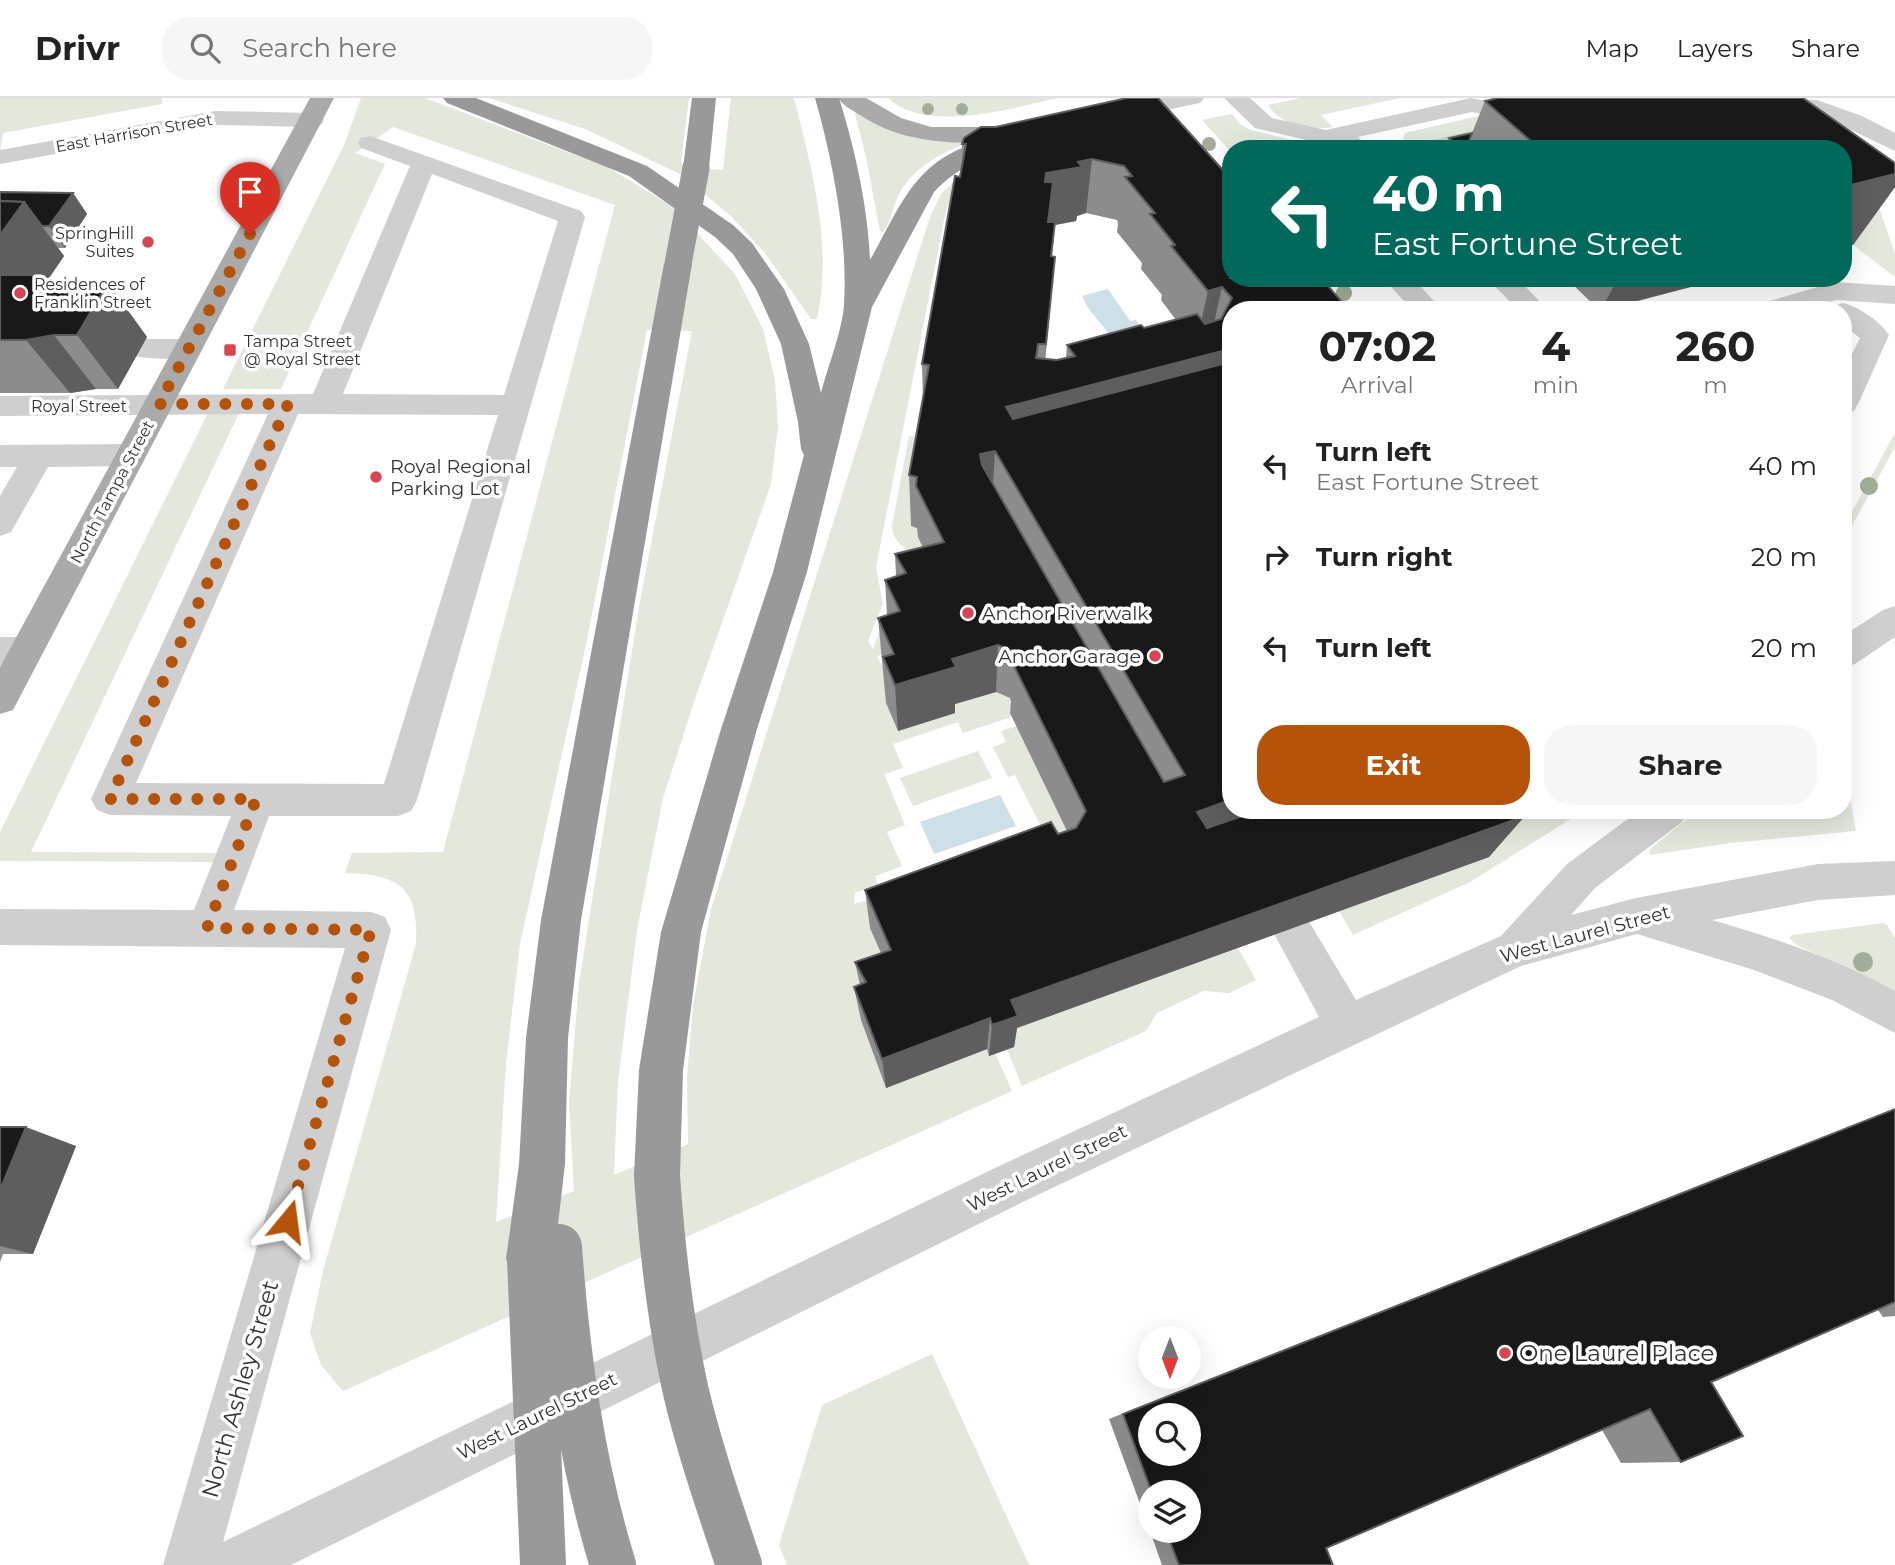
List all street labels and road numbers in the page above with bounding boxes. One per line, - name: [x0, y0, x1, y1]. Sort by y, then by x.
- street label: East Harrison Street: [54, 110, 214, 156]
- street label: Royal Street: [31, 397, 128, 416]
- street label: North Tampa Street: [66, 417, 158, 567]
- street label: West Laurel Street: [1497, 900, 1673, 968]
- street label: West Laurel Street: [963, 1119, 1131, 1217]
- street label: North Ashley Street: [196, 1277, 284, 1501]
- street label: West Laurel Street: [453, 1367, 621, 1465]

